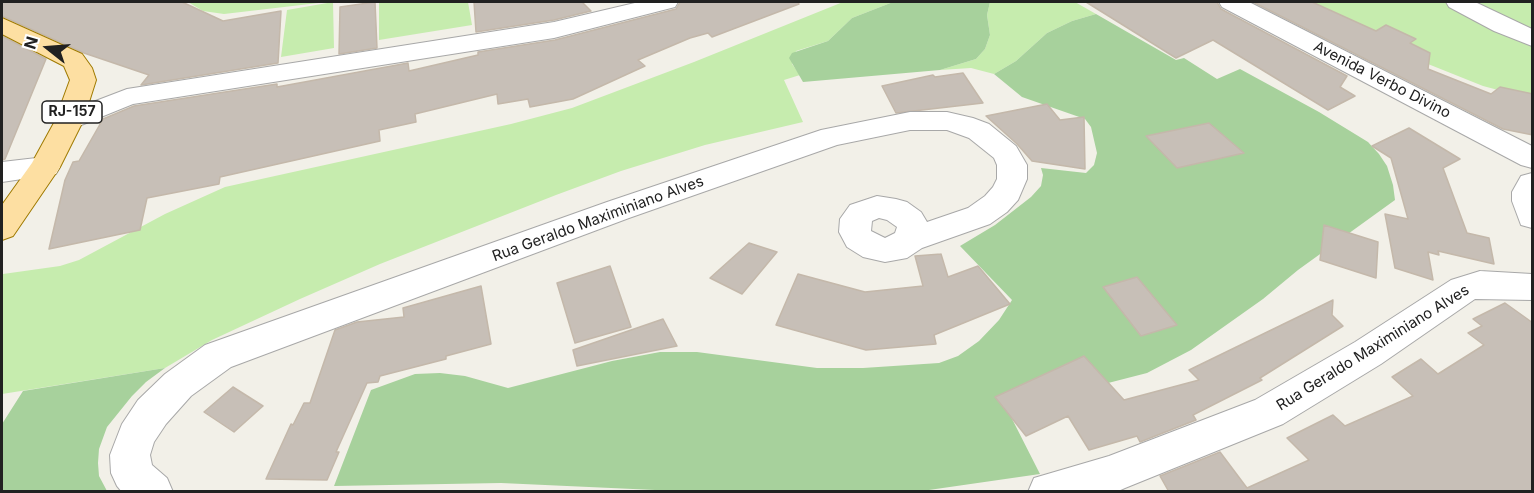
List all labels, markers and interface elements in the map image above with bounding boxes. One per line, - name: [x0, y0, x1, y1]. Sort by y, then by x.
- north arrow: [18, 18, 78, 78]
- text: N: [19, 34, 42, 52]
- street label: Avenida Verbo Divino: [1310, 38, 1454, 122]
- road number: RJ-157: [42, 101, 102, 123]
- street label: Rua Geraldo Maximiniano Alves: [490, 172, 706, 266]
- street label: Rua Geraldo Maximiniano Alves: [1273, 281, 1473, 415]

